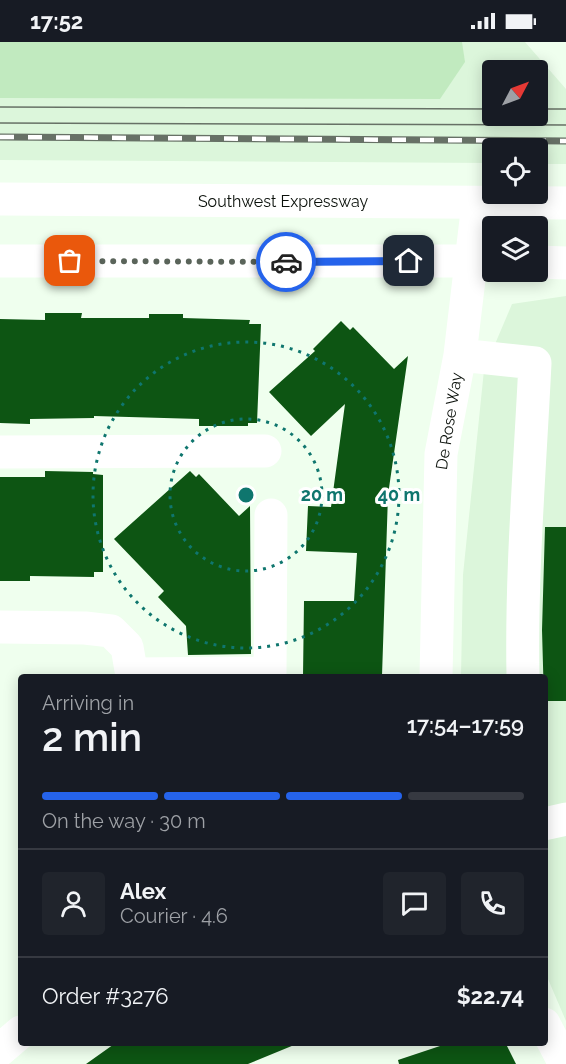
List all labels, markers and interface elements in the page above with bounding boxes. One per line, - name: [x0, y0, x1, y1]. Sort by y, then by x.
- text: 17:52: [30, 8, 83, 34]
- north arrow: [482, 60, 548, 126]
- map controls: [482, 60, 548, 282]
- button: locate: [482, 138, 548, 204]
- street label: Southwest Expressway: [198, 192, 368, 211]
- button: layers: [482, 216, 548, 282]
- courier: [256, 232, 316, 292]
- pin: [44, 235, 95, 286]
- pin: [383, 235, 434, 286]
- icon: bag: [53, 244, 86, 277]
- icon: home: [392, 244, 425, 277]
- icon: car: [270, 246, 303, 279]
- street label: De Rose Way: [432, 371, 466, 471]
- text: 20 m: [301, 484, 343, 505]
- text: 40 m: [378, 484, 420, 505]
- centre of rings: [236, 485, 256, 505]
- text: Arriving in: [42, 691, 134, 715]
- text: 17:54–17:59: [407, 712, 524, 738]
- text: 2 min: [42, 714, 142, 760]
- text: On the way · 30 m: [42, 809, 206, 833]
- button: person: [42, 872, 105, 935]
- button: chat: [383, 872, 446, 935]
- button: phone: [461, 872, 524, 935]
- text: Alex: [120, 878, 166, 904]
- text: Courier · 4.6: [120, 904, 228, 928]
- text: Order #3276: [42, 983, 168, 1009]
- text: $22.74: [457, 983, 524, 1009]

